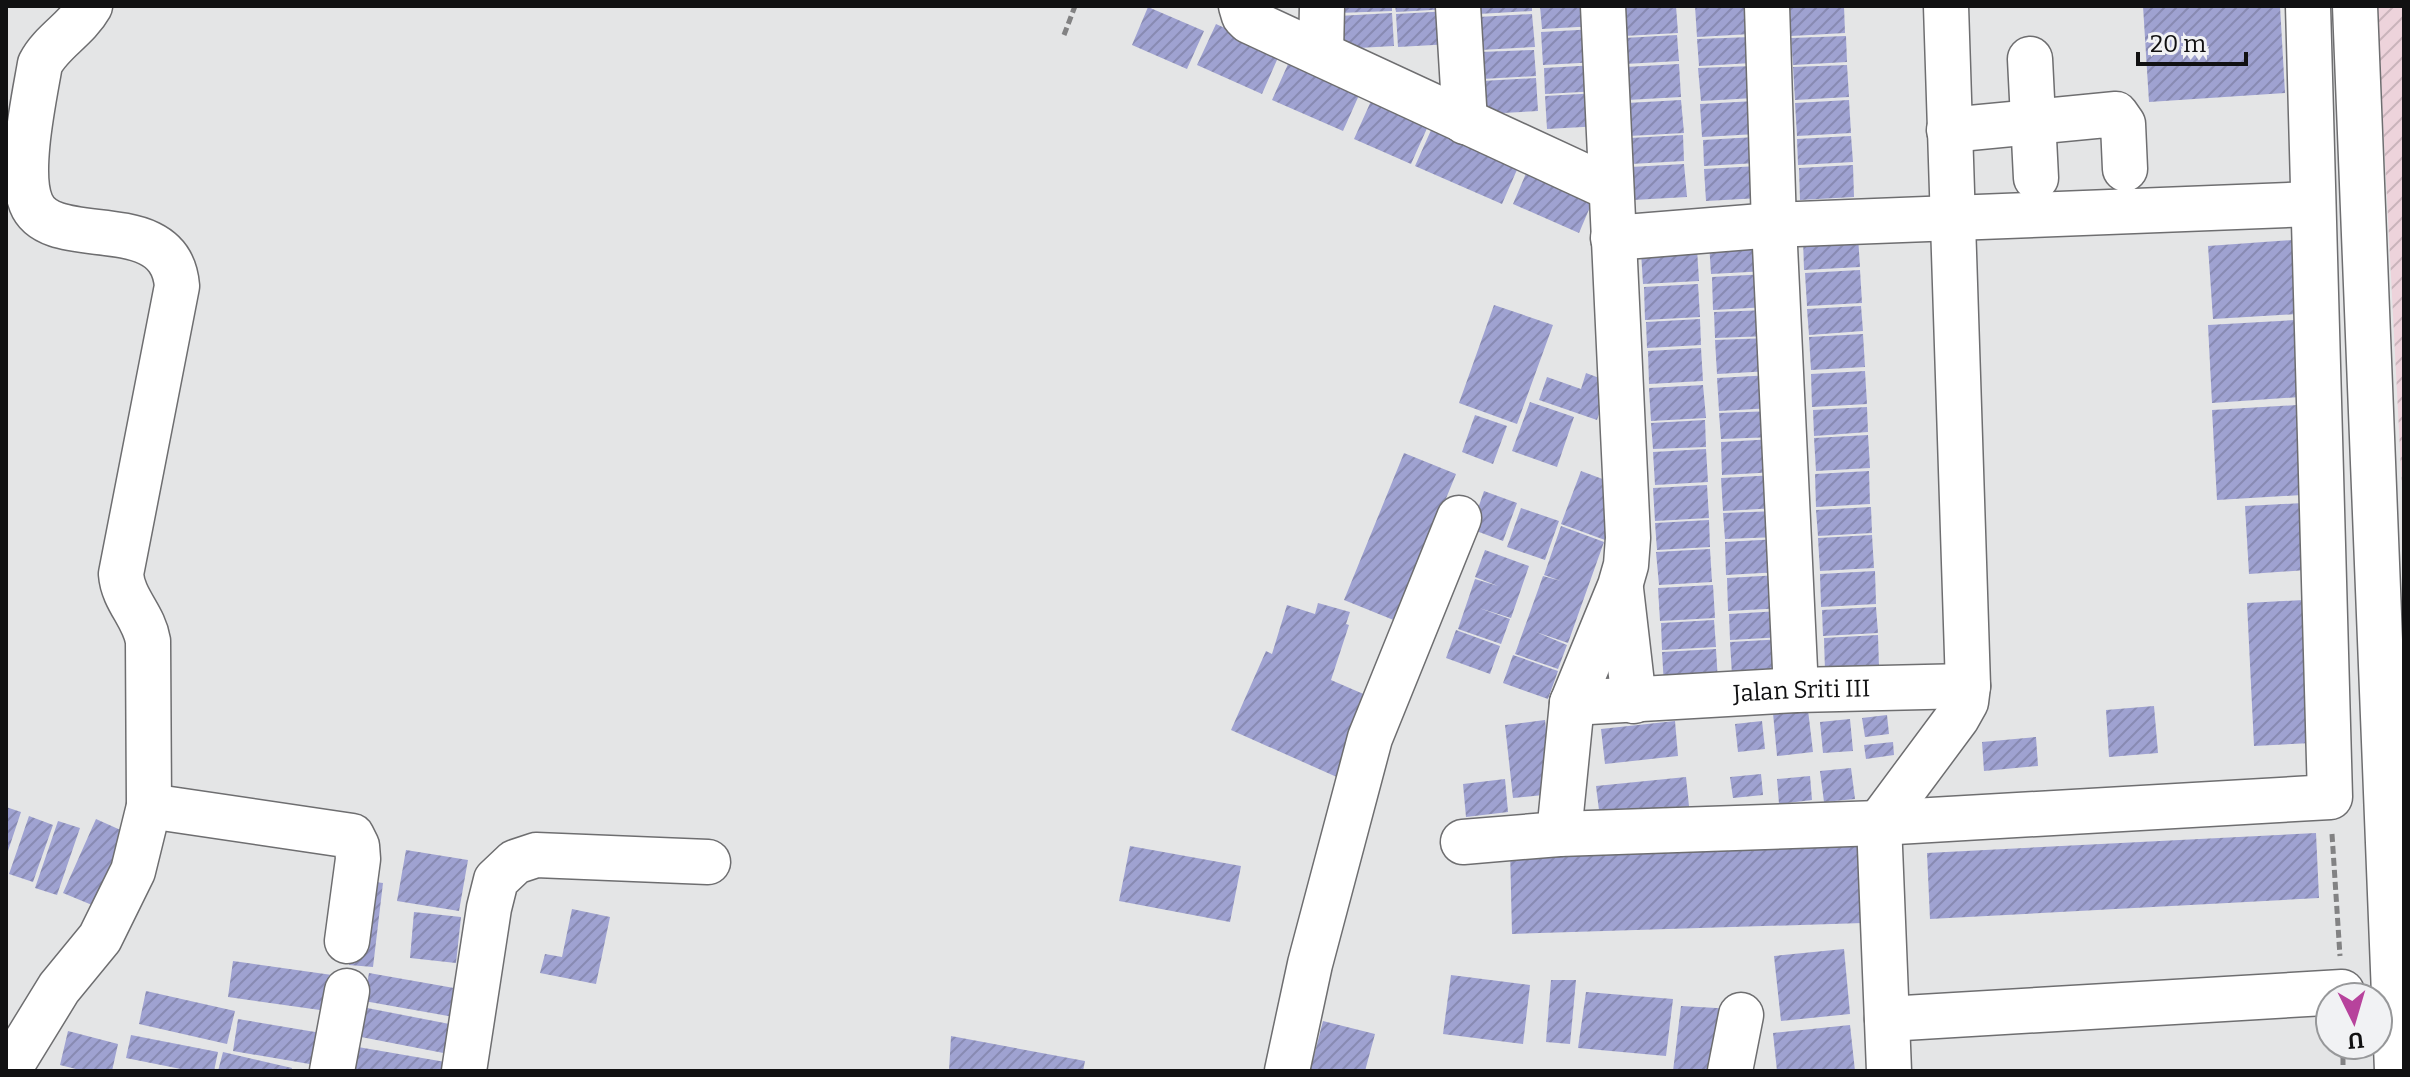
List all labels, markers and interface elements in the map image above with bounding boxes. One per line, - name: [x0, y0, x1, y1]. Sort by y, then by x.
- scale bar: [2138, 16, 2246, 66]
- text: 20 m: [2150, 30, 2206, 58]
- street label: Jalan Sriti III: [1731, 674, 1871, 708]
- north arrow: [2314, 981, 2394, 1061]
- text: U: [2346, 1026, 2365, 1055]

